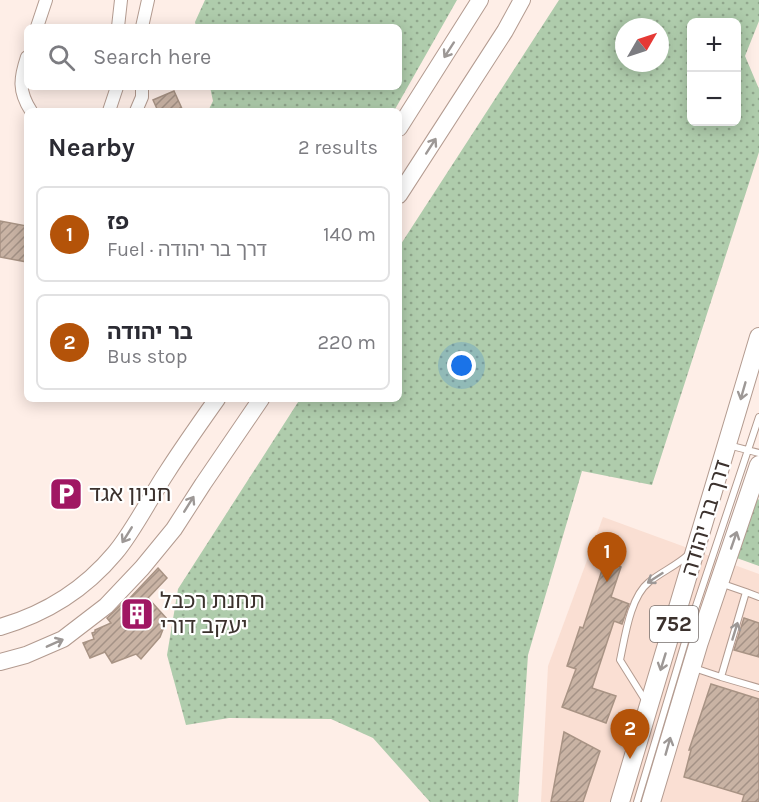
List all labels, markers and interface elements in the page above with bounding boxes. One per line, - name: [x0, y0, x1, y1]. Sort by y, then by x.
- north arrow: [615, 18, 669, 72]
- map controls: [687, 18, 741, 126]
- button: +: [687, 18, 741, 72]
- search box: [24, 24, 402, 90]
- icon: search: [45, 41, 78, 74]
- one-way arrow: [443, 41, 456, 58]
- text: Search here: [93, 44, 211, 70]
- button: −: [687, 72, 741, 126]
- text: Nearby: [48, 132, 135, 163]
- text: 2 results: [298, 136, 378, 159]
- one-way arrow: [425, 138, 437, 155]
- text: פז: [107, 209, 129, 235]
- text: 1: [66, 223, 73, 246]
- text: 140 m: [323, 223, 376, 246]
- text: Fuel · דרך בר יהודה: [107, 238, 267, 261]
- text: בר יהודה: [107, 319, 193, 345]
- text: 2: [63, 331, 76, 354]
- text: 220 m: [317, 331, 376, 354]
- text: Bus stop: [107, 345, 187, 368]
- your location: [447, 351, 476, 380]
- one-way arrow: [737, 381, 748, 400]
- street label: דרך בר יהודה: [676, 457, 736, 579]
- parking icon: חניון אגד: [48, 476, 84, 512]
- place label: חניון אגד: [89, 481, 171, 507]
- one-way arrow: [184, 496, 196, 513]
- one-way arrow: [120, 527, 133, 544]
- pin: 1: [588, 532, 626, 582]
- one-way arrow: [730, 532, 741, 550]
- one-way arrow: [647, 572, 664, 584]
- place label: תחנת רכבל יעקב דורי: [160, 588, 265, 639]
- building icon: תחנת רכבל יעקב דורי: [119, 596, 155, 632]
- road number: 752: [650, 606, 698, 642]
- one-way arrow: [730, 622, 741, 641]
- one-way arrow: [45, 636, 63, 648]
- one-way arrow: [657, 652, 668, 671]
- pin: 2: [610, 710, 650, 759]
- one-way arrow: [663, 737, 674, 756]

